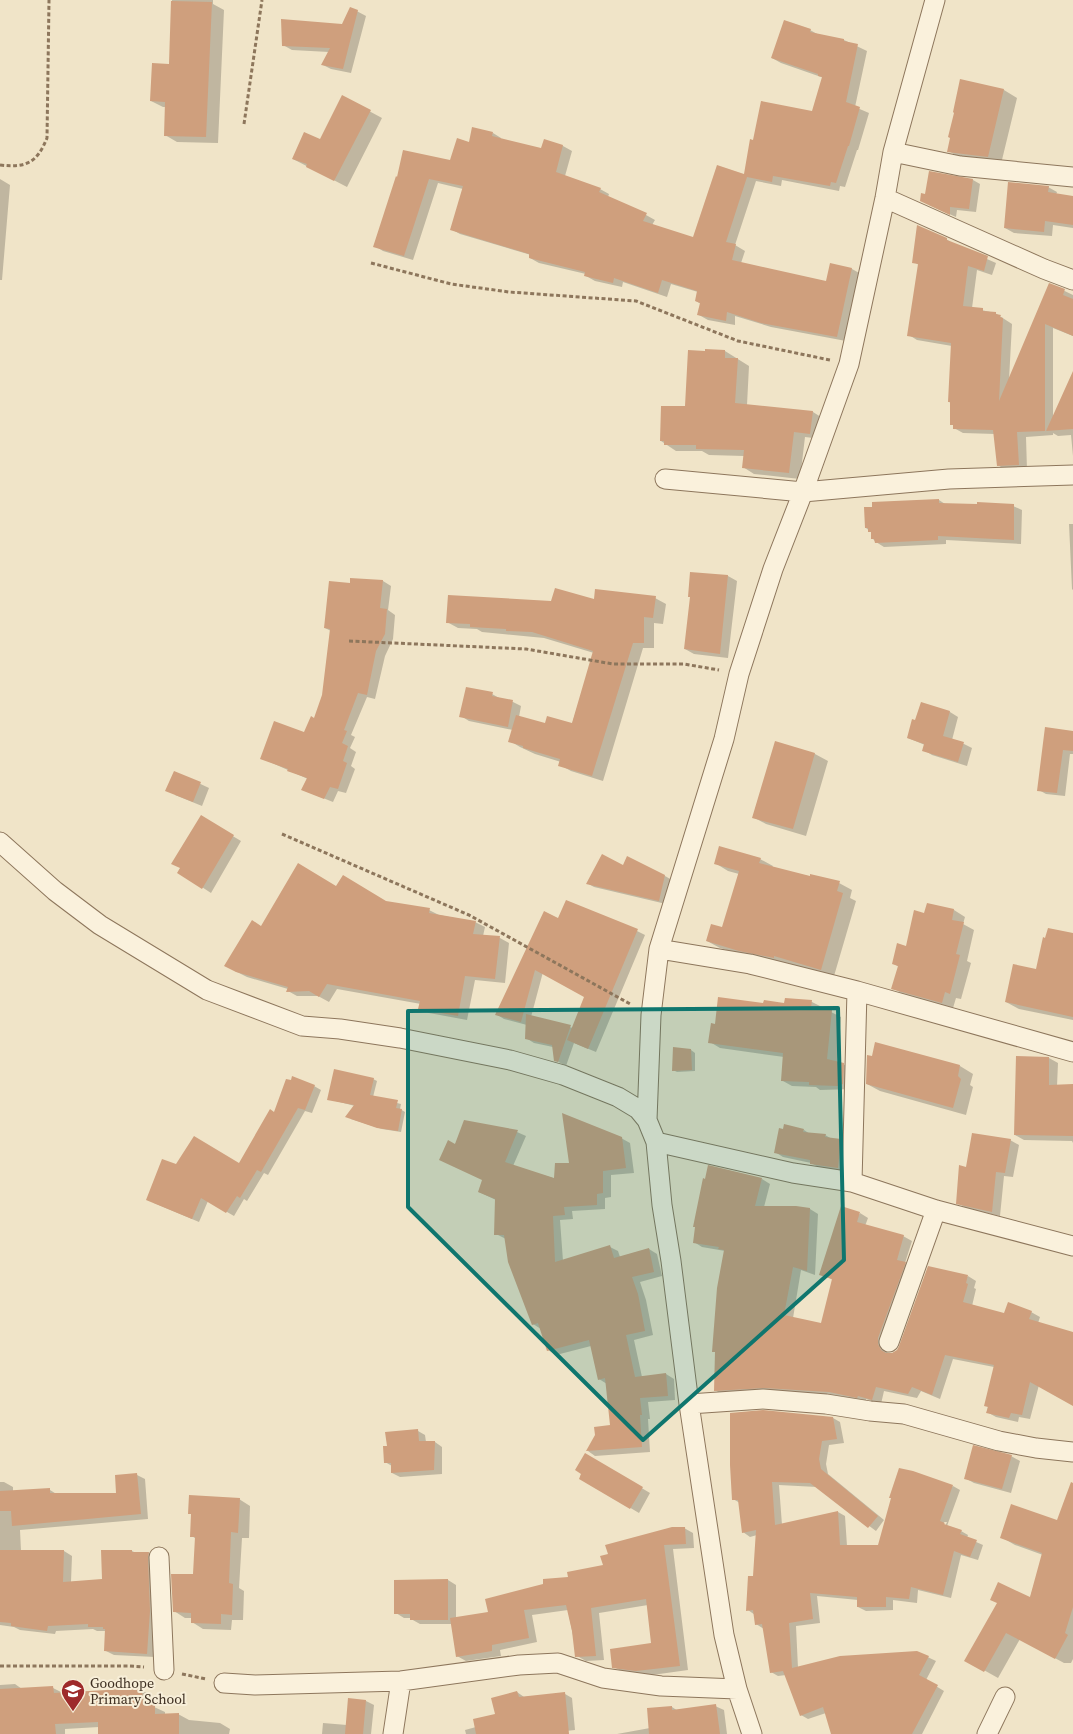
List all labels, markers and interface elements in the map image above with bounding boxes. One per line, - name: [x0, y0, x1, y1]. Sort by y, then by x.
- place label: Goodhope Primary School: [90, 1673, 186, 1709]
- school or university icon: Goodhope Primary School: [60, 1678, 86, 1712]

